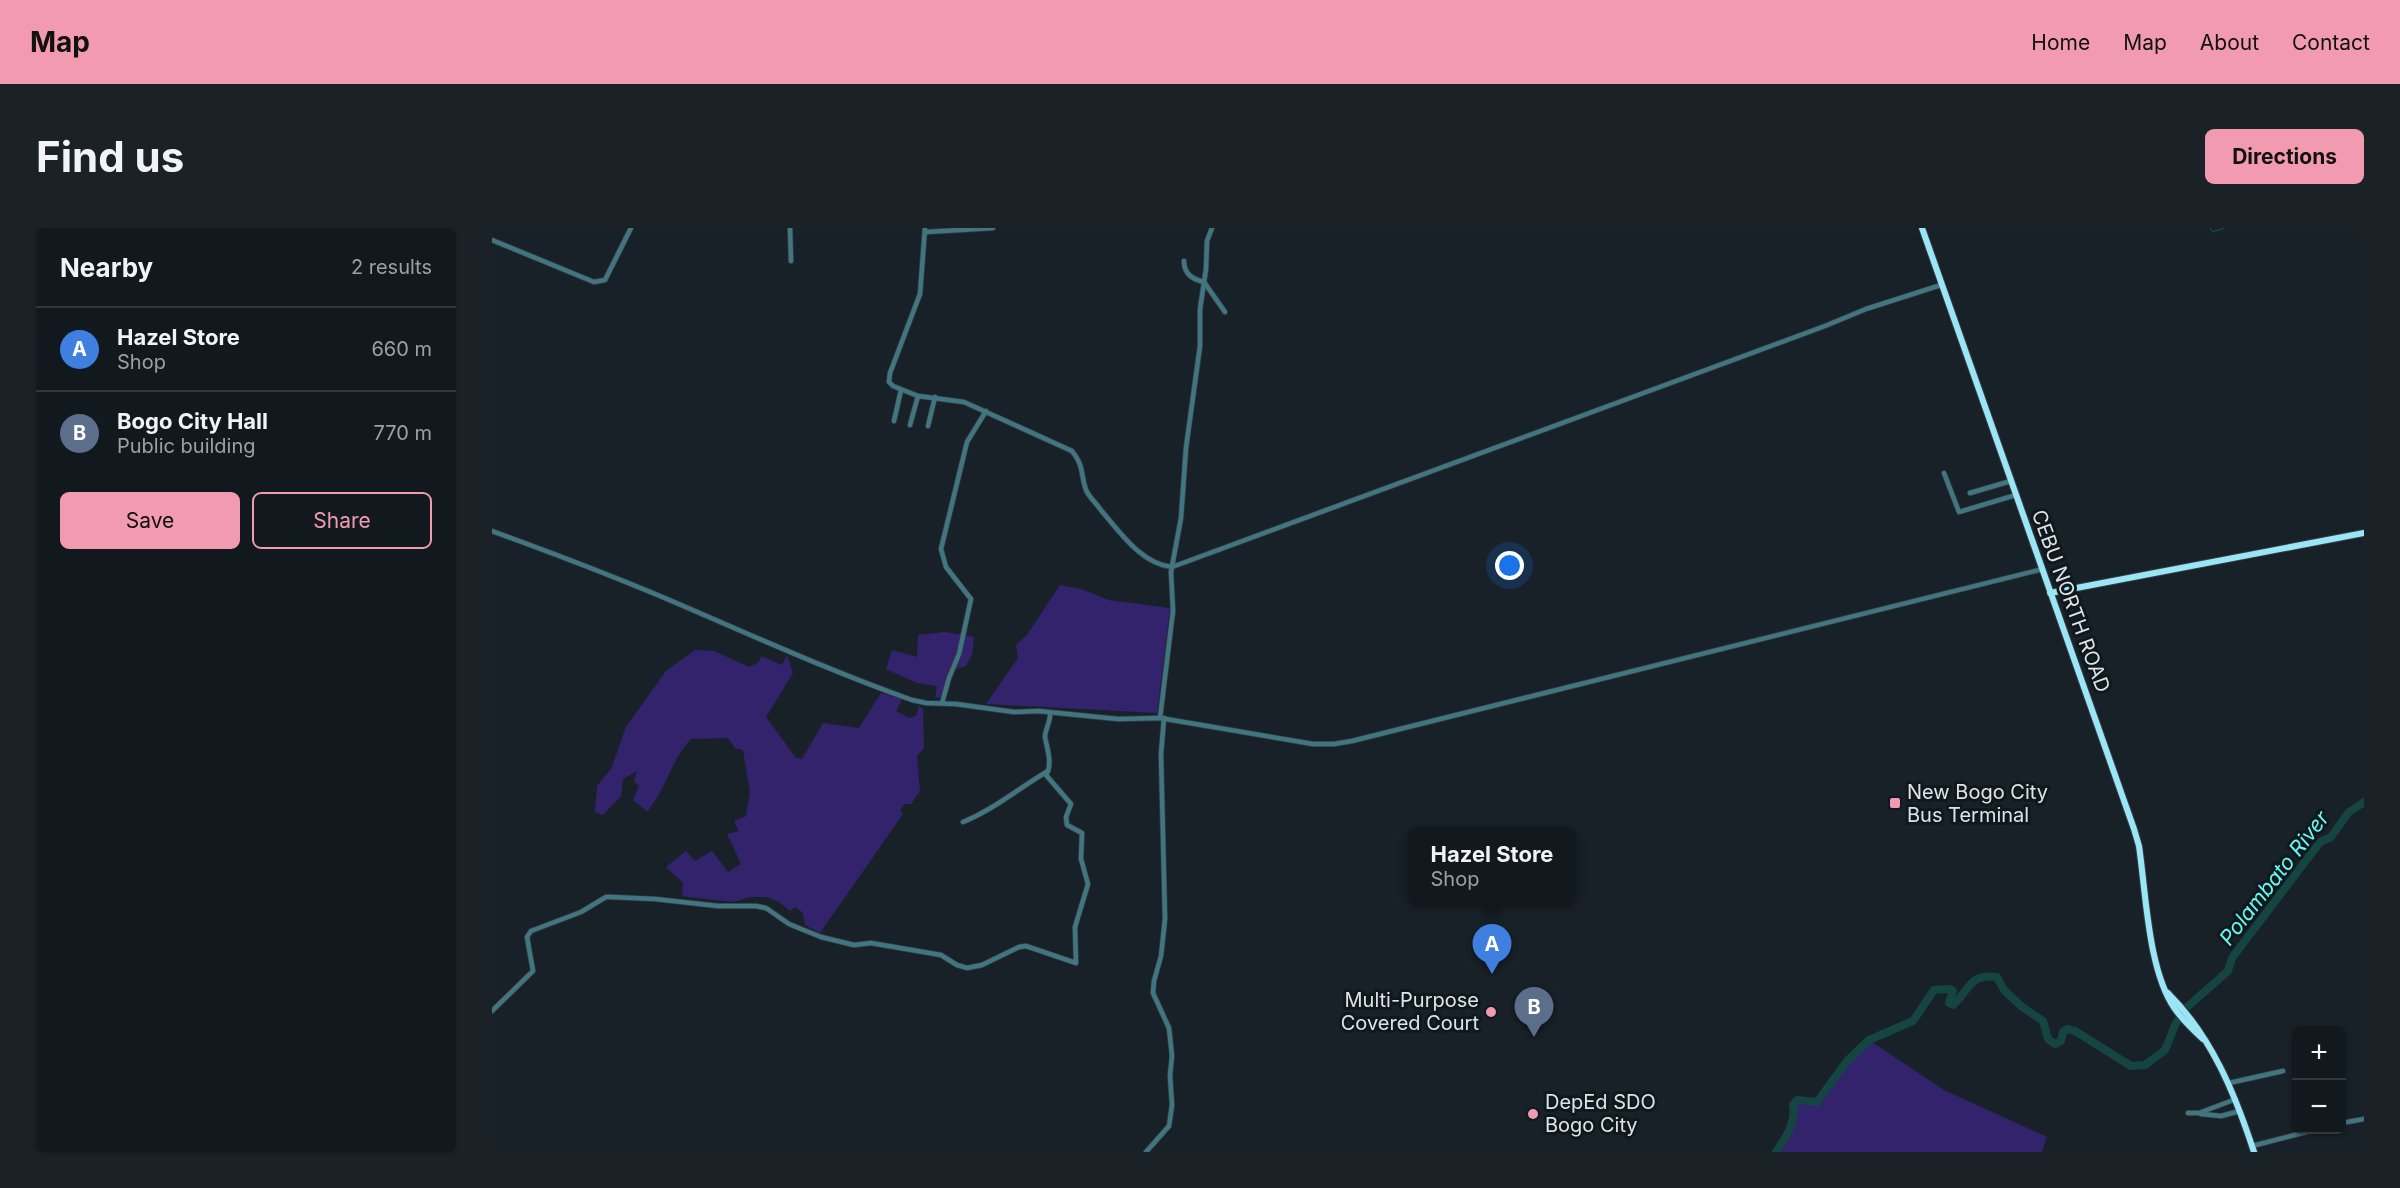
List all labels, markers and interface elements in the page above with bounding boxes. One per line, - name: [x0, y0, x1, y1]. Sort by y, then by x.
- text: Map: [30, 25, 90, 59]
- text: Home: [2031, 30, 2090, 55]
- text: Map: [2123, 30, 2167, 55]
- text: About: [2200, 30, 2259, 55]
- text: Contact: [2292, 30, 2370, 55]
- button: Directions: [2205, 129, 2364, 184]
- text: Find us: [36, 131, 184, 182]
- text: Nearby: [60, 252, 153, 283]
- text: 2 results: [351, 255, 432, 279]
- text: Hazel Store: [117, 324, 240, 350]
- text: A: [72, 337, 87, 361]
- text: 660 m: [371, 337, 432, 361]
- text: Shop: [117, 350, 166, 374]
- text: Bogo City Hall: [117, 408, 268, 434]
- text: B: [73, 421, 86, 445]
- text: 770 m: [374, 421, 432, 445]
- text: Public building: [117, 434, 256, 458]
- button: Save: [60, 492, 240, 549]
- button: Share: [252, 492, 432, 549]
- street label: CEBU NORTH ROAD: [2027, 506, 2115, 696]
- your location: [1495, 551, 1524, 580]
- place label: New Bogo City Bus Terminal: [1907, 780, 2048, 827]
- marker: New Bogo City Bus Terminal: [1888, 796, 1902, 810]
- water label: Polambato River: [2214, 805, 2335, 950]
- popup: [1408, 827, 1576, 905]
- text: Hazel Store: [1431, 841, 1553, 867]
- text: Shop: [1431, 867, 1479, 891]
- pin: A: [1472, 924, 1512, 974]
- place label: Multi-Purpose Covered Court: [1341, 988, 1479, 1035]
- pin: B: [1514, 988, 1554, 1037]
- marker: Multi-Purpose Covered Court: [1484, 1005, 1498, 1019]
- map controls: [2292, 1026, 2346, 1134]
- button: +: [2292, 1026, 2346, 1080]
- button: −: [2292, 1080, 2346, 1134]
- place label: DepEd SDO Bogo City: [1545, 1090, 1656, 1137]
- marker: DepEd SDO Bogo City: [1526, 1107, 1540, 1121]

